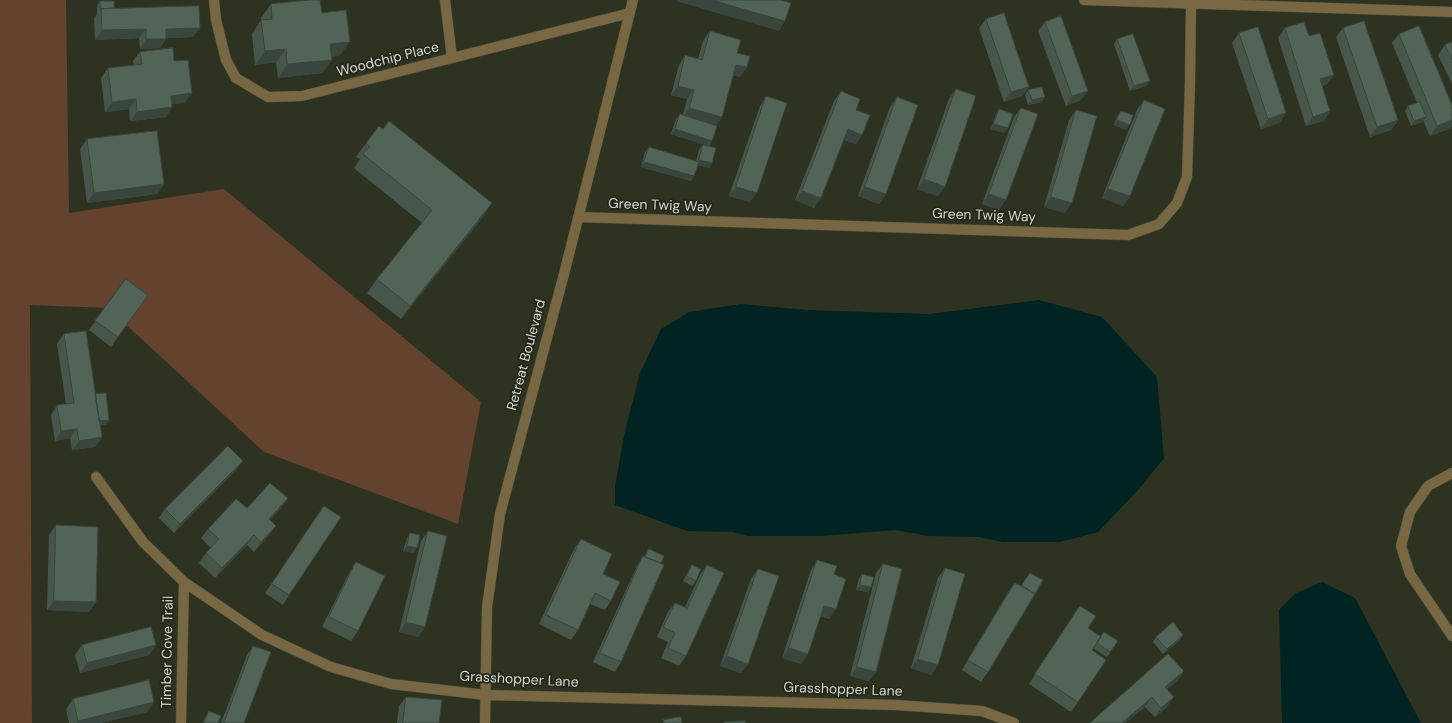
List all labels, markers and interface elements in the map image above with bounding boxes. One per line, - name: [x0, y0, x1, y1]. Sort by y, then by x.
- street label: Woodchip Place: [335, 39, 441, 81]
- street label: Green Twig Way: [608, 196, 712, 216]
- street label: Green Twig Way: [932, 206, 1036, 226]
- street label: Retreat Boulevard: [504, 298, 550, 412]
- street label: Timber Cove Trail: [159, 596, 177, 708]
- street label: Grasshopper Lane: [459, 668, 579, 692]
- street label: Grasshopper Lane: [783, 680, 903, 700]

